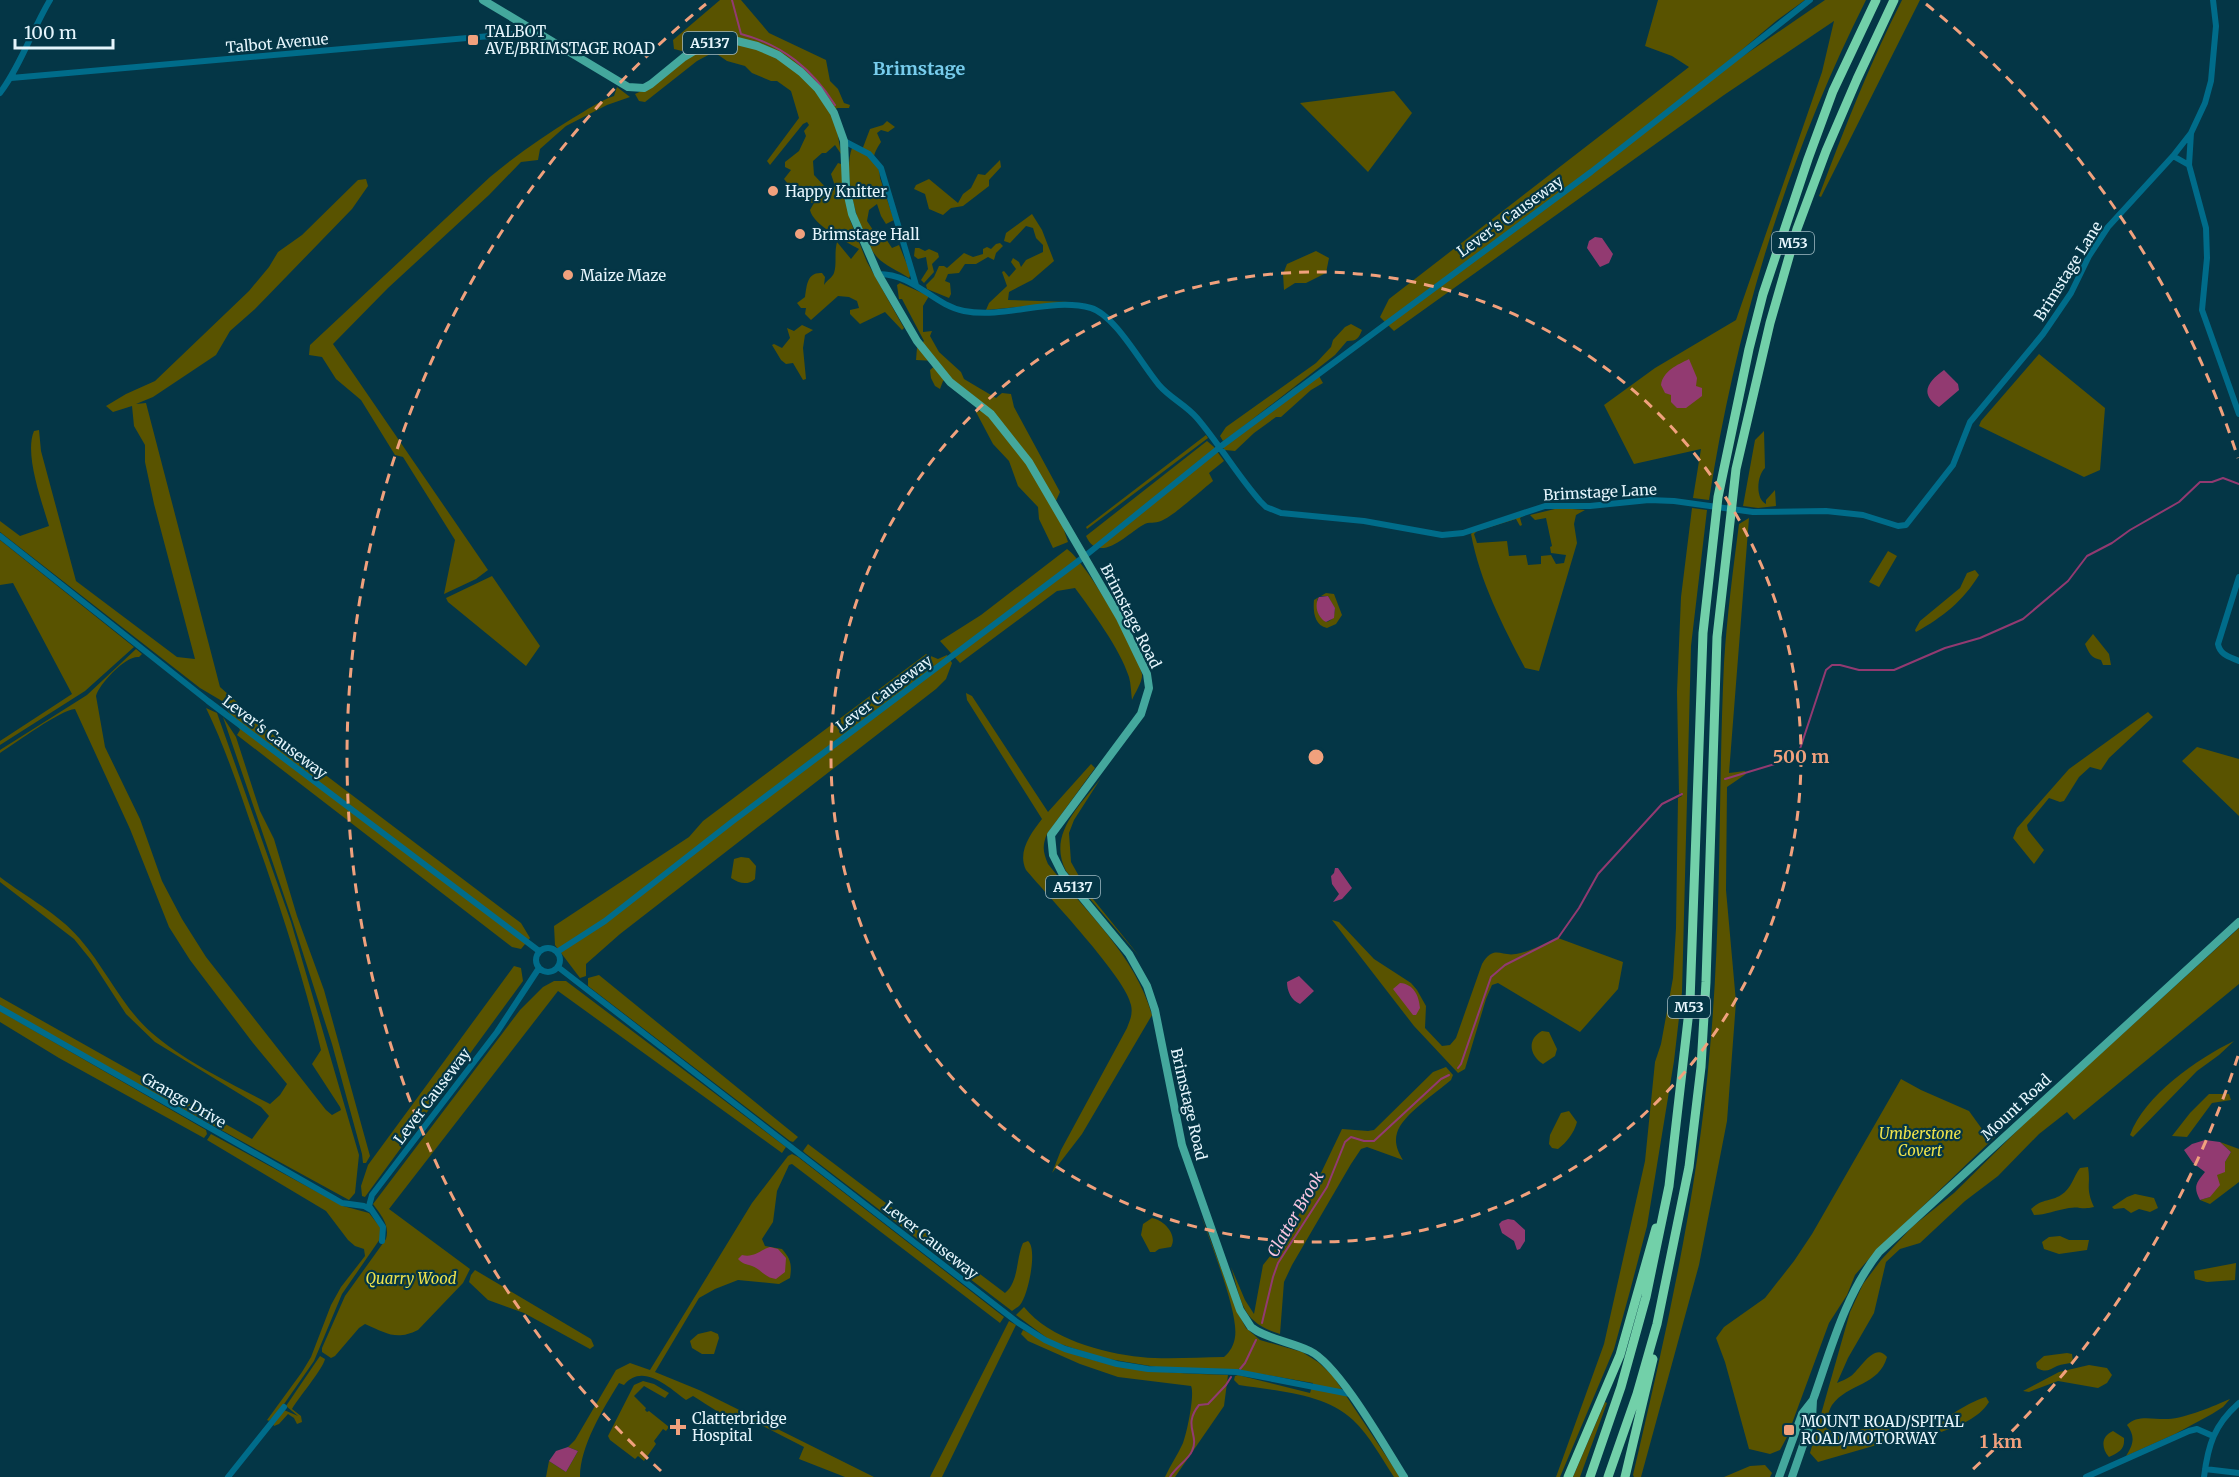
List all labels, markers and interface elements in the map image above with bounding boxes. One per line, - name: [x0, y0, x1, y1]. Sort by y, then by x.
- scale bar: [15, 12, 112, 50]
- text: 100 m: [24, 21, 77, 44]
- place label: TALBOT AVE/BRIMSTAGE ROAD: [484, 22, 655, 58]
- street label: Talbot Avenue: [225, 29, 329, 57]
- road number: A5137: [683, 32, 737, 54]
- marker: TALBOT AVE/BRIMSTAGE ROAD: [466, 33, 480, 47]
- district label: Brimstage: [873, 57, 965, 80]
- street label: Lever's Causeway: [1453, 171, 1567, 261]
- place label: Happy Knitter: [785, 182, 887, 201]
- marker: Happy Knitter: [766, 184, 780, 198]
- street label: Brimstage Lane: [2030, 218, 2106, 324]
- place label: Brimstage Hall: [812, 225, 920, 244]
- marker: Brimstage Hall: [793, 227, 807, 241]
- road number: M53: [1772, 232, 1814, 254]
- place label: Maize Maze: [580, 266, 666, 285]
- marker: Maize Maze: [561, 268, 575, 282]
- street label: Brimstage Lane: [1543, 480, 1657, 504]
- street label: Brimstage Road: [1097, 561, 1165, 671]
- street label: Lever Causeway: [832, 650, 936, 735]
- street label: Lever's Causeway: [219, 691, 331, 783]
- text: 500 m: [1773, 745, 1829, 768]
- centre of rings: [1306, 747, 1326, 767]
- road number: A5137: [1046, 876, 1100, 898]
- road number: M53: [1668, 996, 1710, 1018]
- street label: Lever Causeway: [390, 1044, 475, 1148]
- street label: Brimstage Road: [1167, 1046, 1211, 1162]
- street label: Grange Drive: [138, 1068, 230, 1132]
- street label: Mount Road: [1977, 1070, 2055, 1144]
- park label: Umberstone Covert: [1879, 1124, 1961, 1160]
- water label: Clatter Brook: [1262, 1167, 1328, 1260]
- street label: Lever Causeway: [880, 1197, 983, 1283]
- park label: Quarry Wood: [365, 1269, 457, 1288]
- place label: Clatterbridge Hospital: [692, 1409, 787, 1445]
- place label: MOUNT ROAD/SPITAL ROAD/MOTORWAY: [1801, 1412, 1965, 1448]
- marker: Clatterbridge Hospital: [669, 1418, 687, 1436]
- marker: MOUNT ROAD/SPITAL ROAD/MOTORWAY: [1782, 1423, 1796, 1437]
- text: 1 km: [1980, 1430, 2022, 1453]

